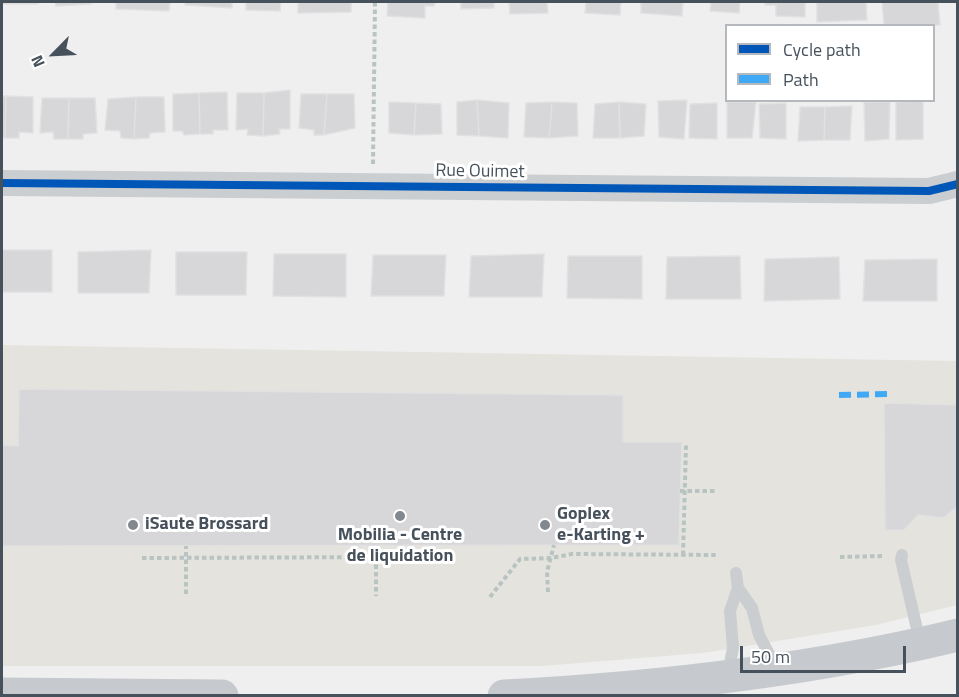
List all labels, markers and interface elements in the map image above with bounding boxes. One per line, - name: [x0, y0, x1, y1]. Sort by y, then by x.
- north arrow: [24, 24, 84, 84]
- legend: [725, 24, 935, 102]
- text: Cycle path: [783, 36, 861, 63]
- text: N: [24, 51, 51, 71]
- text: Path: [783, 66, 819, 93]
- street label: Rue Ouimet: [435, 160, 525, 184]
- place label: Goplex e-Karting +: [557, 504, 645, 546]
- marker: Mobilia - Centre de liquidation: [393, 509, 407, 523]
- place label: iSaute Brossard: [145, 514, 268, 536]
- marker: iSaute Brossard: [126, 518, 140, 532]
- marker: Goplex e-Karting +: [538, 518, 552, 532]
- place label: Mobilia - Centre de liquidation: [338, 525, 462, 568]
- scale bar: [743, 634, 910, 672]
- text: 50 m: [751, 643, 790, 670]

